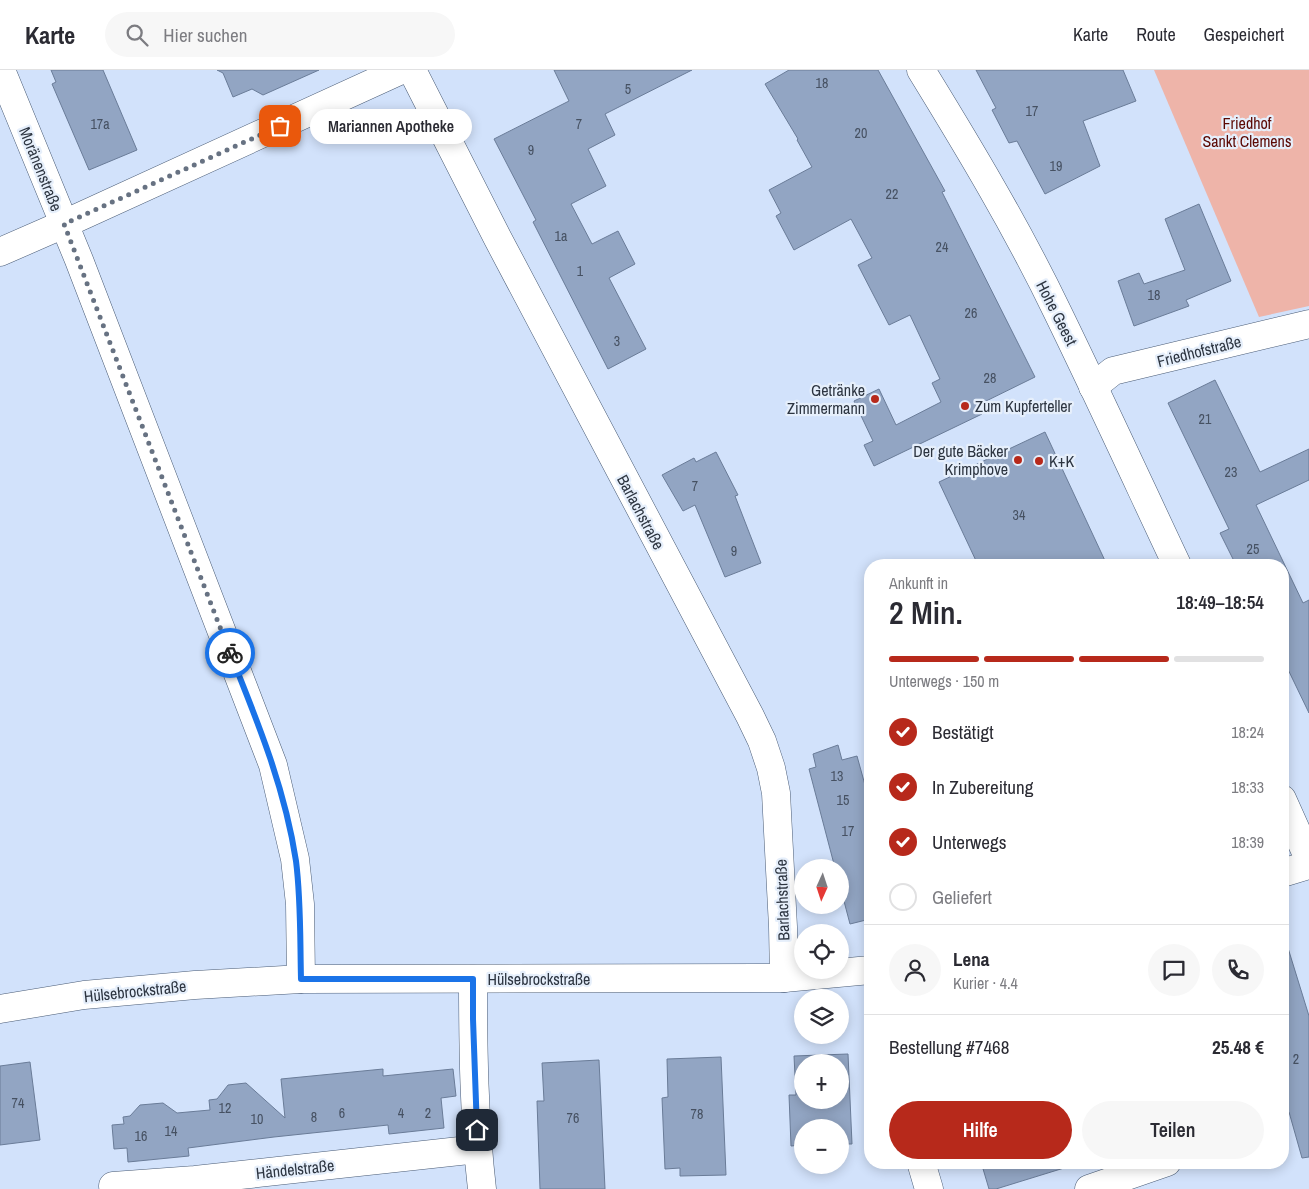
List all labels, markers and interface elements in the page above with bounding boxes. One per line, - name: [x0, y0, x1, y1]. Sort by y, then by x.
- search box: [105, 12, 455, 57]
- text: Karte: [25, 19, 75, 51]
- icon: search: [123, 21, 151, 49]
- text: Hier suchen: [163, 22, 247, 48]
- text: Karte: [1073, 22, 1108, 47]
- text: Route: [1136, 22, 1176, 47]
- text: Gespeichert: [1204, 22, 1284, 47]
- house number: 18: [816, 74, 828, 92]
- house number: 5: [625, 80, 631, 98]
- house number: 17: [1026, 102, 1038, 120]
- pin: [259, 105, 301, 147]
- callout: Mariannen Apotheke: [310, 108, 472, 144]
- icon: bag: [266, 112, 294, 140]
- park label: Friedhof Sankt Clemens: [1203, 112, 1291, 152]
- house number: 17a: [90, 115, 110, 133]
- text: Mariannen Apotheke: [328, 115, 454, 137]
- house number: 7: [576, 115, 582, 133]
- street label: Moränenstraße: [14, 124, 68, 214]
- house number: 20: [855, 124, 867, 142]
- house number: 9: [528, 141, 534, 159]
- house number: 19: [1050, 157, 1062, 175]
- house number: 22: [886, 185, 898, 203]
- house number: 1a: [555, 227, 568, 245]
- house number: 24: [936, 238, 949, 256]
- house number: 1: [577, 262, 584, 280]
- street label: Hohe Geest: [1031, 277, 1083, 349]
- house number: 18: [1148, 286, 1160, 304]
- house number: 26: [965, 304, 977, 322]
- street label: Friedhofstraße: [1155, 330, 1243, 372]
- house number: 3: [614, 332, 620, 350]
- house number: 28: [984, 369, 996, 387]
- place label: Getränke Zimmermann: [787, 379, 865, 419]
- marker: Getränke Zimmermann: [869, 393, 881, 405]
- place label: Zum Kupferteller: [975, 395, 1073, 417]
- marker: Zum Kupferteller: [959, 400, 971, 412]
- house number: 21: [1199, 410, 1212, 428]
- place label: Der gute Bäcker Krimphove: [913, 440, 1009, 480]
- place label: K+K: [1049, 450, 1074, 472]
- marker: Der gute Bäcker Krimphove: [1012, 454, 1024, 466]
- marker: K+K: [1033, 455, 1045, 467]
- house number: 23: [1225, 463, 1237, 481]
- street label: Barlachstraße: [612, 471, 670, 553]
- house number: 7: [692, 477, 698, 495]
- house number: 34: [1013, 506, 1026, 524]
- house number: 25: [1247, 540, 1259, 558]
- house number: 9: [731, 542, 737, 560]
- text: Ankunft in: [889, 572, 948, 594]
- text: 18:49–18:54: [1176, 589, 1264, 615]
- text: 2 Min.: [889, 591, 963, 634]
- courier: [205, 628, 255, 678]
- icon: bike: [216, 639, 244, 667]
- text: Unterwegs · 150 m: [889, 670, 999, 692]
- icon: check: [889, 718, 917, 746]
- text: Bestätigt: [932, 719, 994, 745]
- text: 18:24: [1231, 721, 1264, 743]
- house number: 13: [831, 767, 843, 785]
- icon: check: [889, 773, 917, 801]
- text: In Zubereitung: [932, 774, 1033, 800]
- text: 18:33: [1231, 776, 1264, 798]
- house number: 15: [837, 791, 849, 809]
- house number: 17: [842, 822, 854, 840]
- icon: check: [889, 828, 917, 856]
- text: Unterwegs: [932, 829, 1006, 855]
- text: 18:39: [1231, 831, 1264, 853]
- street label: Barlachstraße: [770, 859, 794, 941]
- north arrow: [794, 859, 849, 914]
- map controls: [794, 859, 849, 1174]
- text: Geliefert: [932, 884, 992, 910]
- button: locate: [794, 924, 849, 979]
- button: person: [889, 944, 941, 996]
- button: chat: [1148, 944, 1200, 996]
- button: phone: [1212, 944, 1264, 996]
- text: Lena: [953, 946, 989, 972]
- street label: Hülsebrockstraße: [488, 968, 590, 990]
- text: Kurier · 4.4: [953, 972, 1018, 994]
- street label: Hülsebrockstraße: [83, 975, 187, 1007]
- button: layers: [794, 989, 849, 1044]
- text: Bestellung #7468: [889, 1034, 1009, 1060]
- text: 25.48 €: [1212, 1034, 1264, 1060]
- house number: 2: [1293, 1050, 1299, 1068]
- button: +: [794, 1054, 849, 1109]
- house number: 74: [12, 1094, 25, 1112]
- house number: 12: [219, 1099, 231, 1117]
- button: Hilfe: [889, 1101, 1072, 1159]
- button: Teilen: [1082, 1101, 1264, 1159]
- house number: 6: [339, 1104, 345, 1122]
- house number: 4: [398, 1104, 405, 1122]
- house number: 2: [425, 1104, 431, 1122]
- house number: 78: [691, 1105, 703, 1123]
- house number: 8: [311, 1108, 317, 1126]
- pin: [456, 1109, 498, 1151]
- house number: 76: [567, 1109, 579, 1127]
- house number: 10: [251, 1110, 263, 1128]
- icon: home: [463, 1116, 491, 1144]
- button: −: [794, 1119, 849, 1174]
- house number: 14: [165, 1122, 178, 1140]
- house number: 16: [135, 1127, 147, 1145]
- street label: Händelstraße: [255, 1154, 335, 1184]

